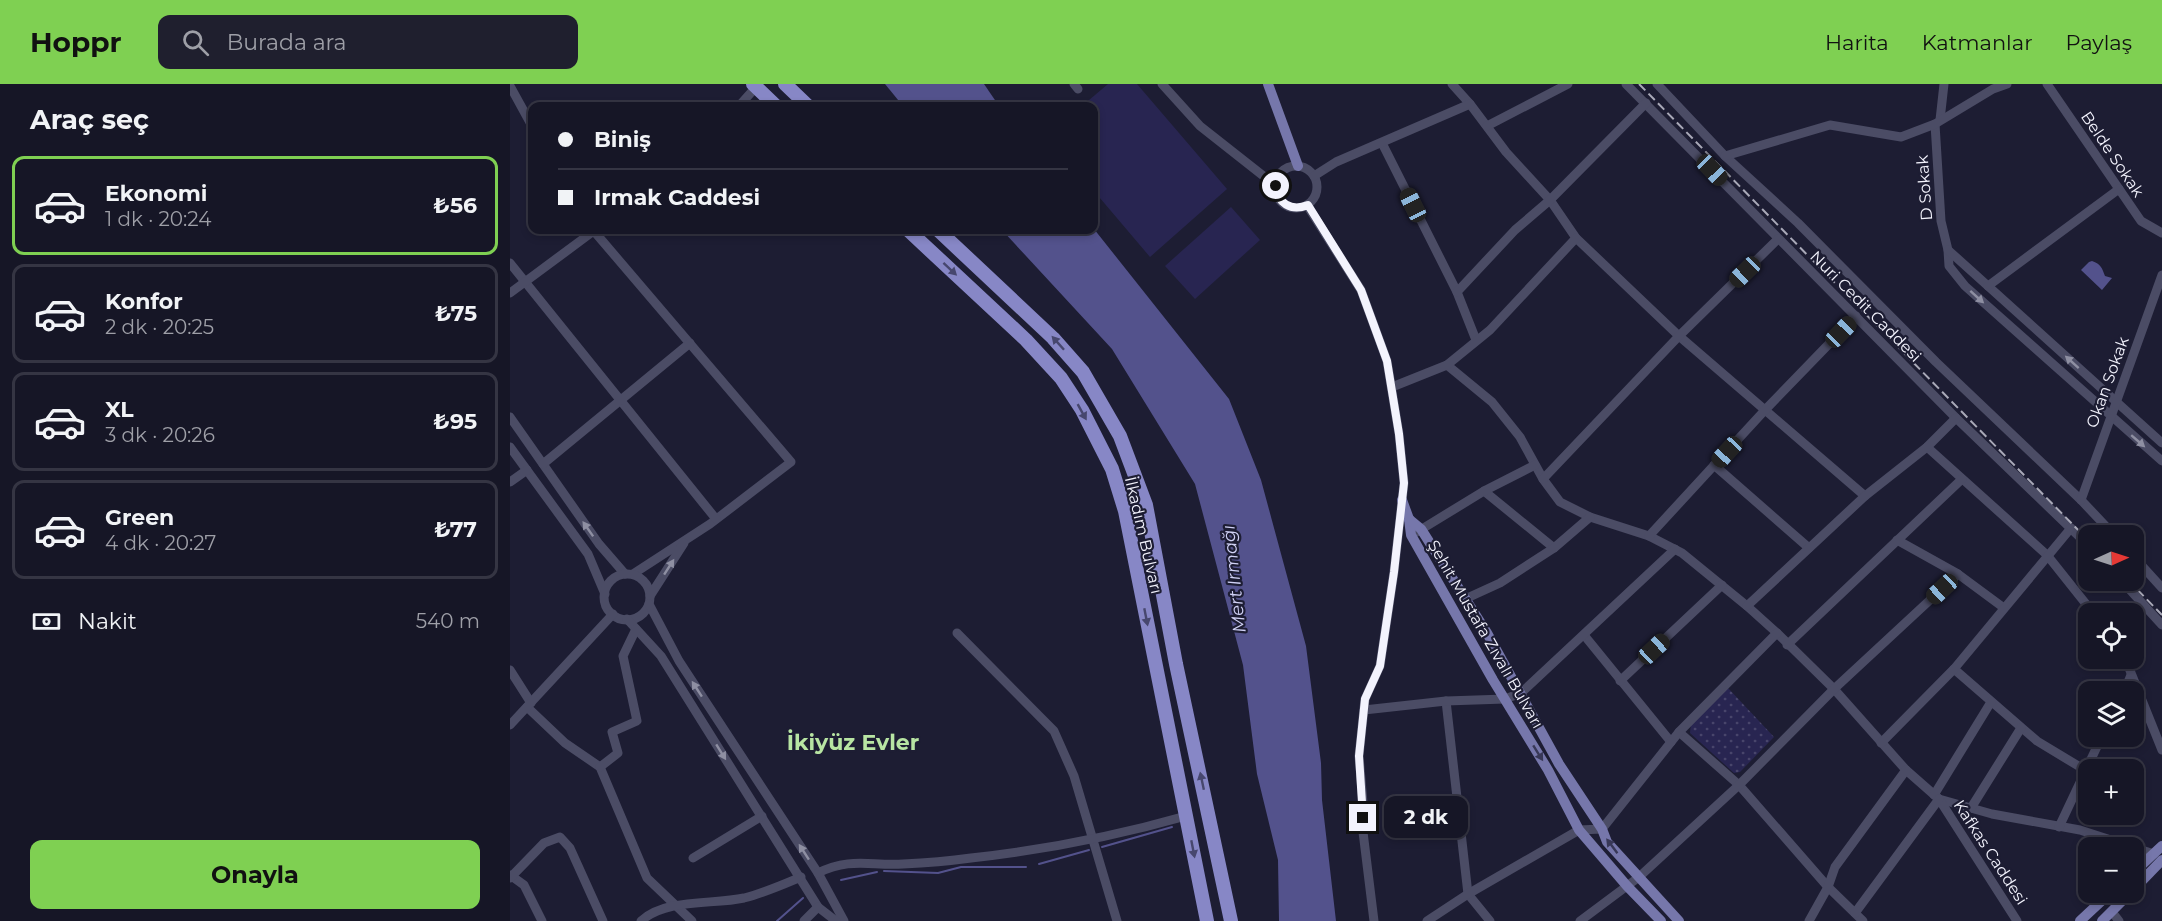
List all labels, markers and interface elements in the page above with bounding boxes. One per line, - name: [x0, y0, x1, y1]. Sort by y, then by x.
- search box: [158, 15, 578, 69]
- text: Hoppr: [30, 25, 122, 59]
- icon: search: [179, 26, 212, 59]
- text: Burada ara: [227, 29, 347, 56]
- text: Harita: [1825, 30, 1889, 55]
- text: Katmanlar: [1922, 30, 2033, 55]
- text: Paylaş: [2066, 30, 2132, 55]
- text: Araç seç: [30, 103, 149, 136]
- street label: Belde Sokak: [2077, 108, 2148, 201]
- text: Biniş: [594, 126, 651, 153]
- car: [1693, 151, 1731, 189]
- street label: D Sokak: [1913, 154, 1936, 221]
- route start: [1262, 172, 1289, 199]
- icon: car: [33, 179, 87, 233]
- text: Ekonomi: [105, 180, 207, 207]
- text: Irmak Caddesi: [594, 184, 760, 211]
- car: [1397, 185, 1429, 225]
- text: ₺56: [433, 192, 477, 219]
- text: 1 dk · 20:24: [105, 207, 211, 231]
- street label: Nuri Cedit Caddesi: [1806, 247, 1925, 366]
- car: [1726, 253, 1764, 291]
- one-way arrow: [943, 262, 957, 276]
- icon: car: [33, 287, 87, 341]
- text: Konfor: [105, 288, 183, 315]
- one-way arrow: [1969, 290, 1984, 303]
- text: ₺75: [435, 300, 477, 327]
- car: [1822, 313, 1860, 351]
- text: 2 dk · 20:25: [105, 315, 214, 339]
- street label: Okan Sokak: [2082, 334, 2133, 430]
- one-way arrow: [1051, 336, 1065, 351]
- one-way arrow: [2065, 356, 2080, 369]
- icon: car: [33, 395, 87, 449]
- text: XL: [105, 396, 134, 423]
- one-way arrow: [1077, 404, 1087, 421]
- text: ₺95: [433, 408, 477, 435]
- text: 3 dk · 20:26: [105, 423, 215, 447]
- car: [1708, 433, 1746, 471]
- one-way arrow: [2130, 434, 2145, 447]
- street label: İlkadım Bulvarı: [1121, 475, 1166, 596]
- icon: car: [33, 503, 87, 557]
- text: Green: [105, 504, 174, 531]
- text: ₺77: [434, 516, 477, 543]
- one-way arrow: [582, 521, 594, 537]
- water label: Mert Irmağı: [1217, 524, 1251, 634]
- north arrow: [2078, 525, 2144, 591]
- map controls: [2078, 525, 2144, 903]
- text: 4 dk · 20:27: [105, 531, 216, 555]
- street label: Şehit Mustafa Zıvalı Bulvarı: [1424, 537, 1547, 732]
- one-way arrow: [663, 559, 674, 576]
- car: [1923, 570, 1961, 608]
- button: locate: [2078, 603, 2144, 669]
- icon: cash: [30, 605, 63, 638]
- one-way arrow: [1142, 607, 1151, 626]
- text: Nakit: [78, 608, 137, 635]
- text: 540 m: [416, 609, 480, 633]
- car: [1635, 630, 1673, 668]
- one-way arrow: [692, 681, 703, 697]
- button: layers: [2078, 681, 2144, 747]
- district label: İkiyüz Evler: [787, 729, 919, 756]
- one-way arrow: [716, 744, 727, 760]
- one-way arrow: [1533, 745, 1544, 761]
- button: +: [2078, 759, 2144, 825]
- one-way arrow: [1197, 772, 1207, 791]
- street label: Kafkas Caddesi: [1950, 796, 2031, 908]
- callout: 2 dk: [1384, 797, 1468, 839]
- route end: [1349, 804, 1376, 831]
- text: 2 dk: [1404, 805, 1448, 829]
- button: −: [2078, 837, 2144, 903]
- one-way arrow: [1605, 838, 1618, 854]
- one-way arrow: [1189, 839, 1198, 858]
- button: Onayla: [30, 840, 480, 909]
- one-way arrow: [799, 844, 810, 860]

